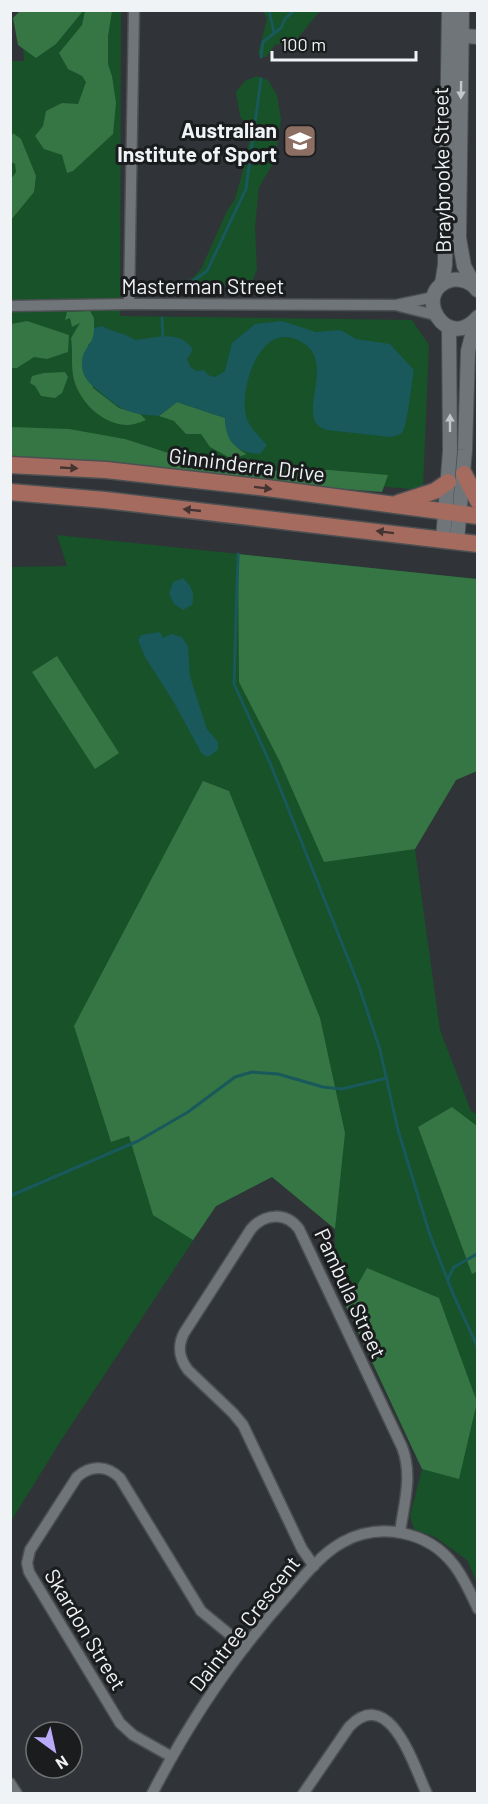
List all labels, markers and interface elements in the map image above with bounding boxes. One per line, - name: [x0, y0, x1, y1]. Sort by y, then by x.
- scale bar: [272, 24, 416, 62]
- text: 100 m: [281, 33, 326, 55]
- one-way arrow: [456, 80, 466, 99]
- street label: Braybrooke Street: [427, 87, 455, 253]
- place label: Australian Institute of Sport: [117, 117, 277, 166]
- school or university icon: Australian Institute of Sport: [282, 123, 318, 159]
- street label: Masterman Street: [122, 273, 284, 298]
- one-way arrow: [445, 414, 455, 433]
- street label: Ginninderra Drive: [168, 442, 326, 486]
- one-way arrow: [59, 464, 78, 473]
- one-way arrow: [253, 483, 272, 492]
- one-way arrow: [182, 505, 201, 515]
- one-way arrow: [376, 528, 395, 537]
- street label: Pambula Street: [310, 1224, 392, 1362]
- street label: Daintree Crescent: [184, 1551, 304, 1695]
- street label: Skardon Street: [40, 1564, 132, 1694]
- north arrow: [24, 1720, 84, 1780]
- text: N: [53, 1752, 72, 1774]

